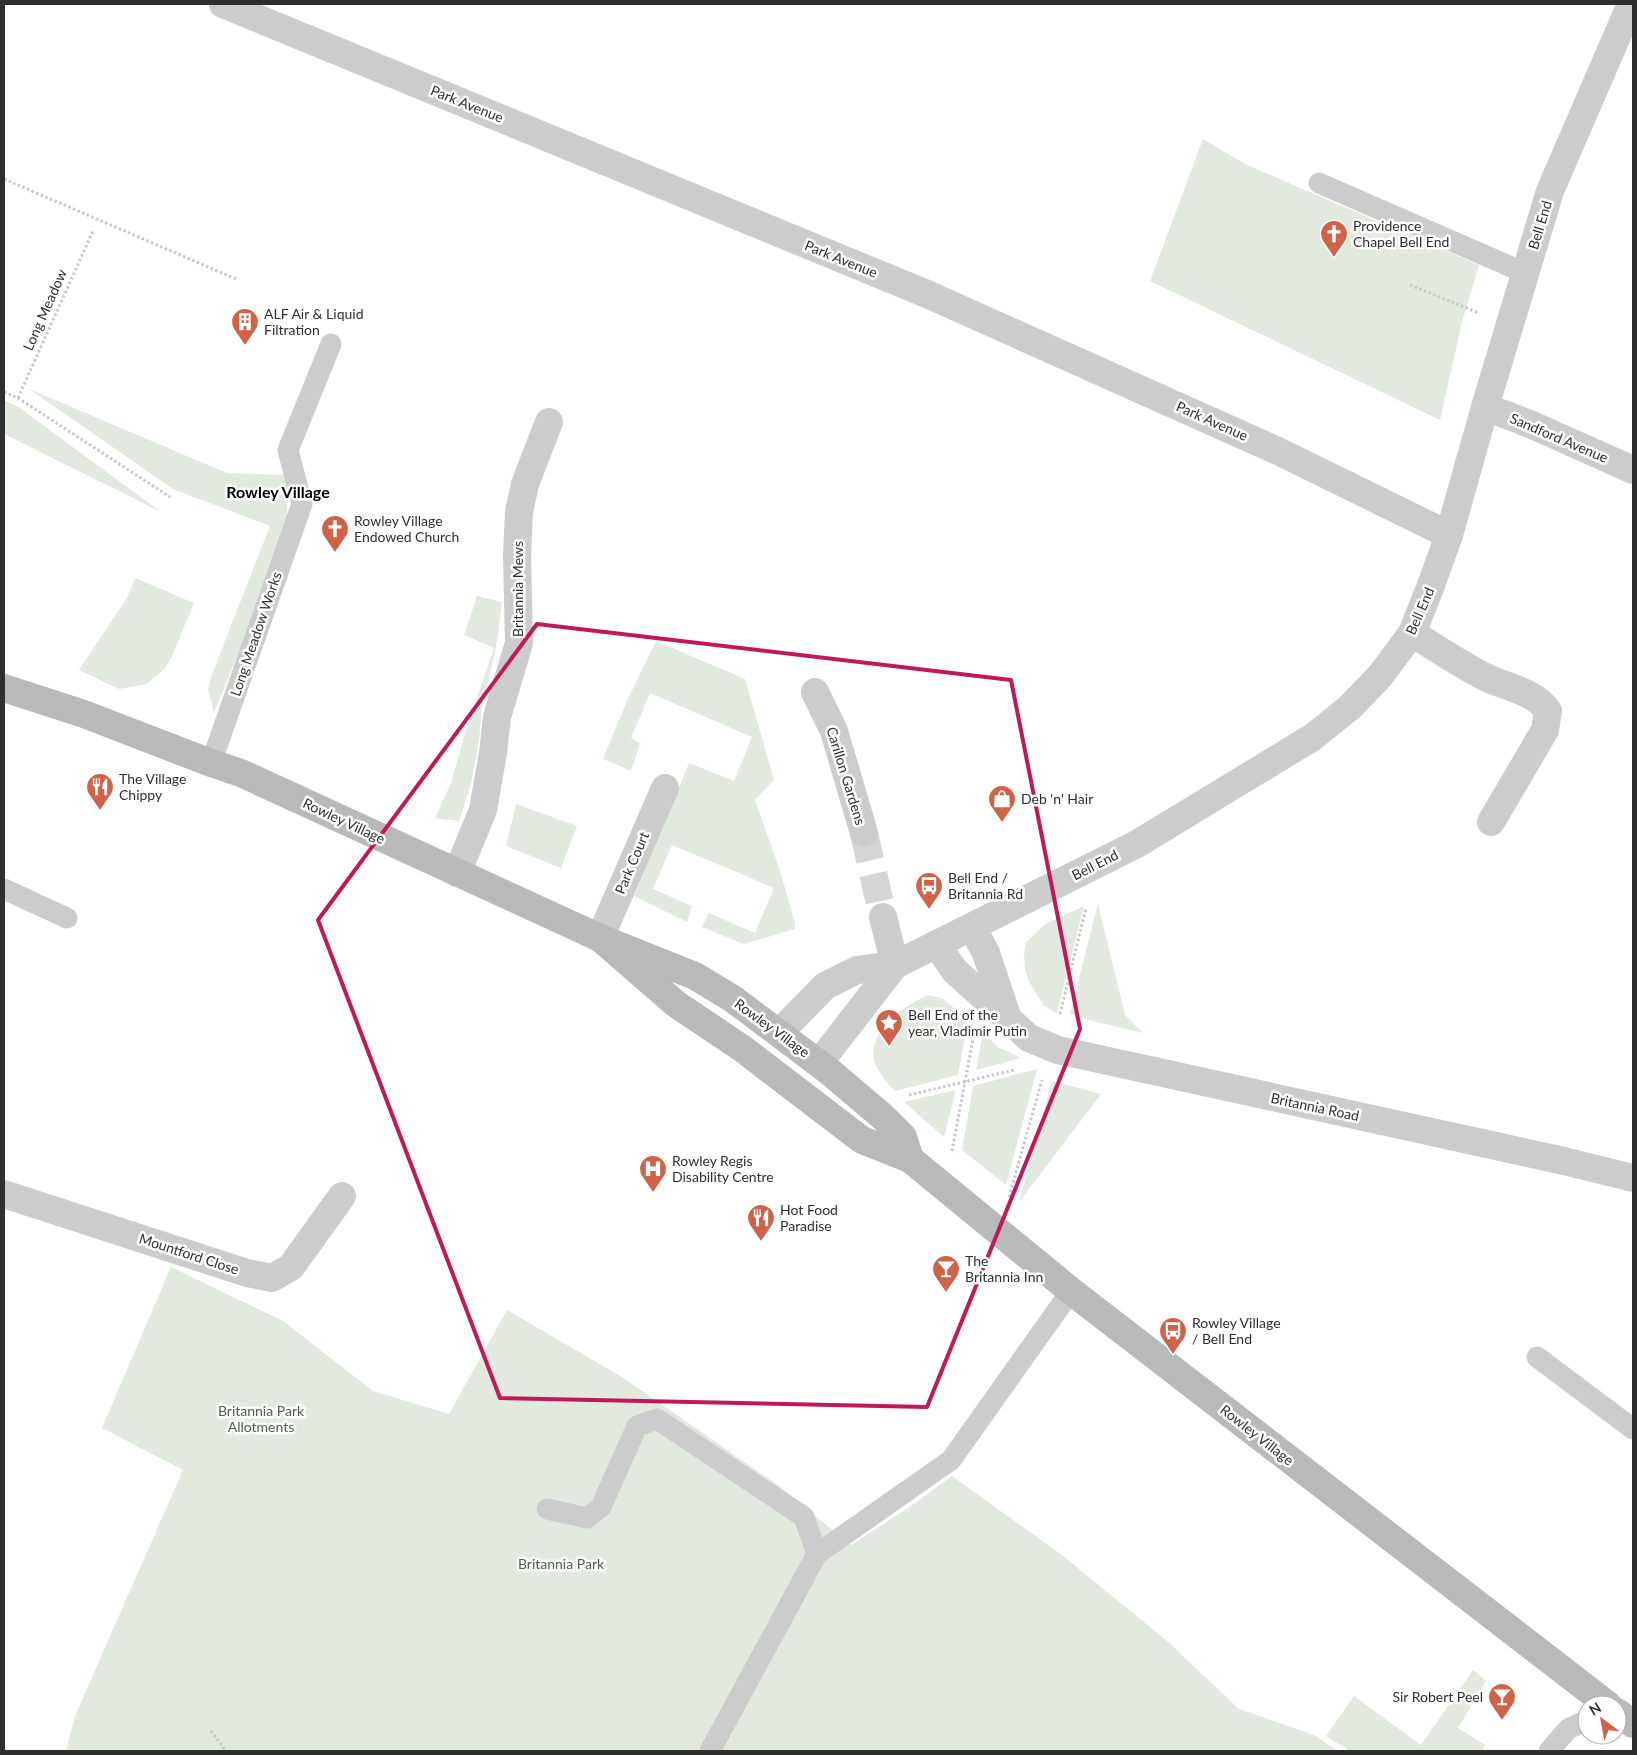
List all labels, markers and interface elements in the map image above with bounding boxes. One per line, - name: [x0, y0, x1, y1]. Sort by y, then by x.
- street label: Park Avenue: [428, 81, 506, 126]
- street label: Bell End: [1524, 198, 1555, 251]
- place label: Providence Chapel Bell End: [1353, 217, 1449, 250]
- church icon: Providence Chapel Bell End: [1319, 219, 1349, 258]
- street label: Park Avenue: [802, 236, 880, 281]
- street label: Long Meadow: [19, 267, 70, 353]
- place label: ALF Air & Liquid Filtration: [264, 305, 364, 338]
- building icon: ALF Air & Liquid Filtration: [230, 307, 260, 346]
- street label: Park Avenue: [1174, 397, 1251, 444]
- street label: Sandford Avenue: [1508, 409, 1611, 466]
- district label: Rowley Village: [226, 482, 330, 501]
- place label: Rowley Village Endowed Church: [354, 512, 459, 545]
- church icon: Rowley Village Endowed Church: [320, 514, 350, 553]
- street label: Britannia Mews: [509, 541, 526, 637]
- street label: Long Meadow Works: [226, 570, 285, 698]
- street label: Bell End: [1402, 584, 1437, 637]
- street label: Carillon Gardens: [823, 725, 869, 827]
- place label: The Village Chippy: [119, 770, 186, 803]
- restaurant icon: The Village Chippy: [85, 772, 115, 811]
- shop icon: Deb 'n' Hair: [987, 784, 1017, 823]
- place label: Deb 'n' Hair: [1021, 790, 1093, 807]
- street label: Rowley Village: [300, 794, 388, 847]
- street label: Park Court: [611, 829, 652, 897]
- street label: Bell End: [1069, 846, 1121, 883]
- place label: Bell End / Britannia Rd: [948, 869, 1023, 902]
- bus stop icon: Bell End / Britannia Rd: [914, 871, 944, 910]
- street label: Rowley Village: [731, 995, 813, 1061]
- place label: Bell End of the year, Vladimir Putin: [908, 1006, 1027, 1039]
- place icon: Bell End of the year, Vladimir Putin: [874, 1008, 904, 1047]
- street label: Britannia Road: [1269, 1089, 1361, 1124]
- place label: Rowley Regis Disability Centre: [672, 1152, 774, 1185]
- hospital icon: Rowley Regis Disability Centre: [638, 1154, 668, 1193]
- place label: Hot Food Paradise: [780, 1201, 838, 1234]
- restaurant icon: Hot Food Paradise: [746, 1203, 776, 1242]
- street label: Mountford Close: [137, 1229, 241, 1278]
- place label: The Britannia Inn: [965, 1252, 1043, 1285]
- bar icon: The Britannia Inn: [931, 1254, 961, 1293]
- place label: Rowley Village / Bell End: [1192, 1314, 1281, 1347]
- bus stop icon: Rowley Village / Bell End: [1158, 1316, 1188, 1355]
- street label: Rowley Village: [1217, 1401, 1297, 1469]
- park label: Britannia Park Allotments: [218, 1402, 305, 1435]
- park label: Britannia Park: [518, 1555, 605, 1572]
- bar icon: Sir Robert Peel: [1487, 1682, 1517, 1721]
- place label: Sir Robert Peel: [1392, 1688, 1483, 1705]
- north arrow: [1577, 1695, 1627, 1745]
- text: N: [1586, 1698, 1604, 1719]

